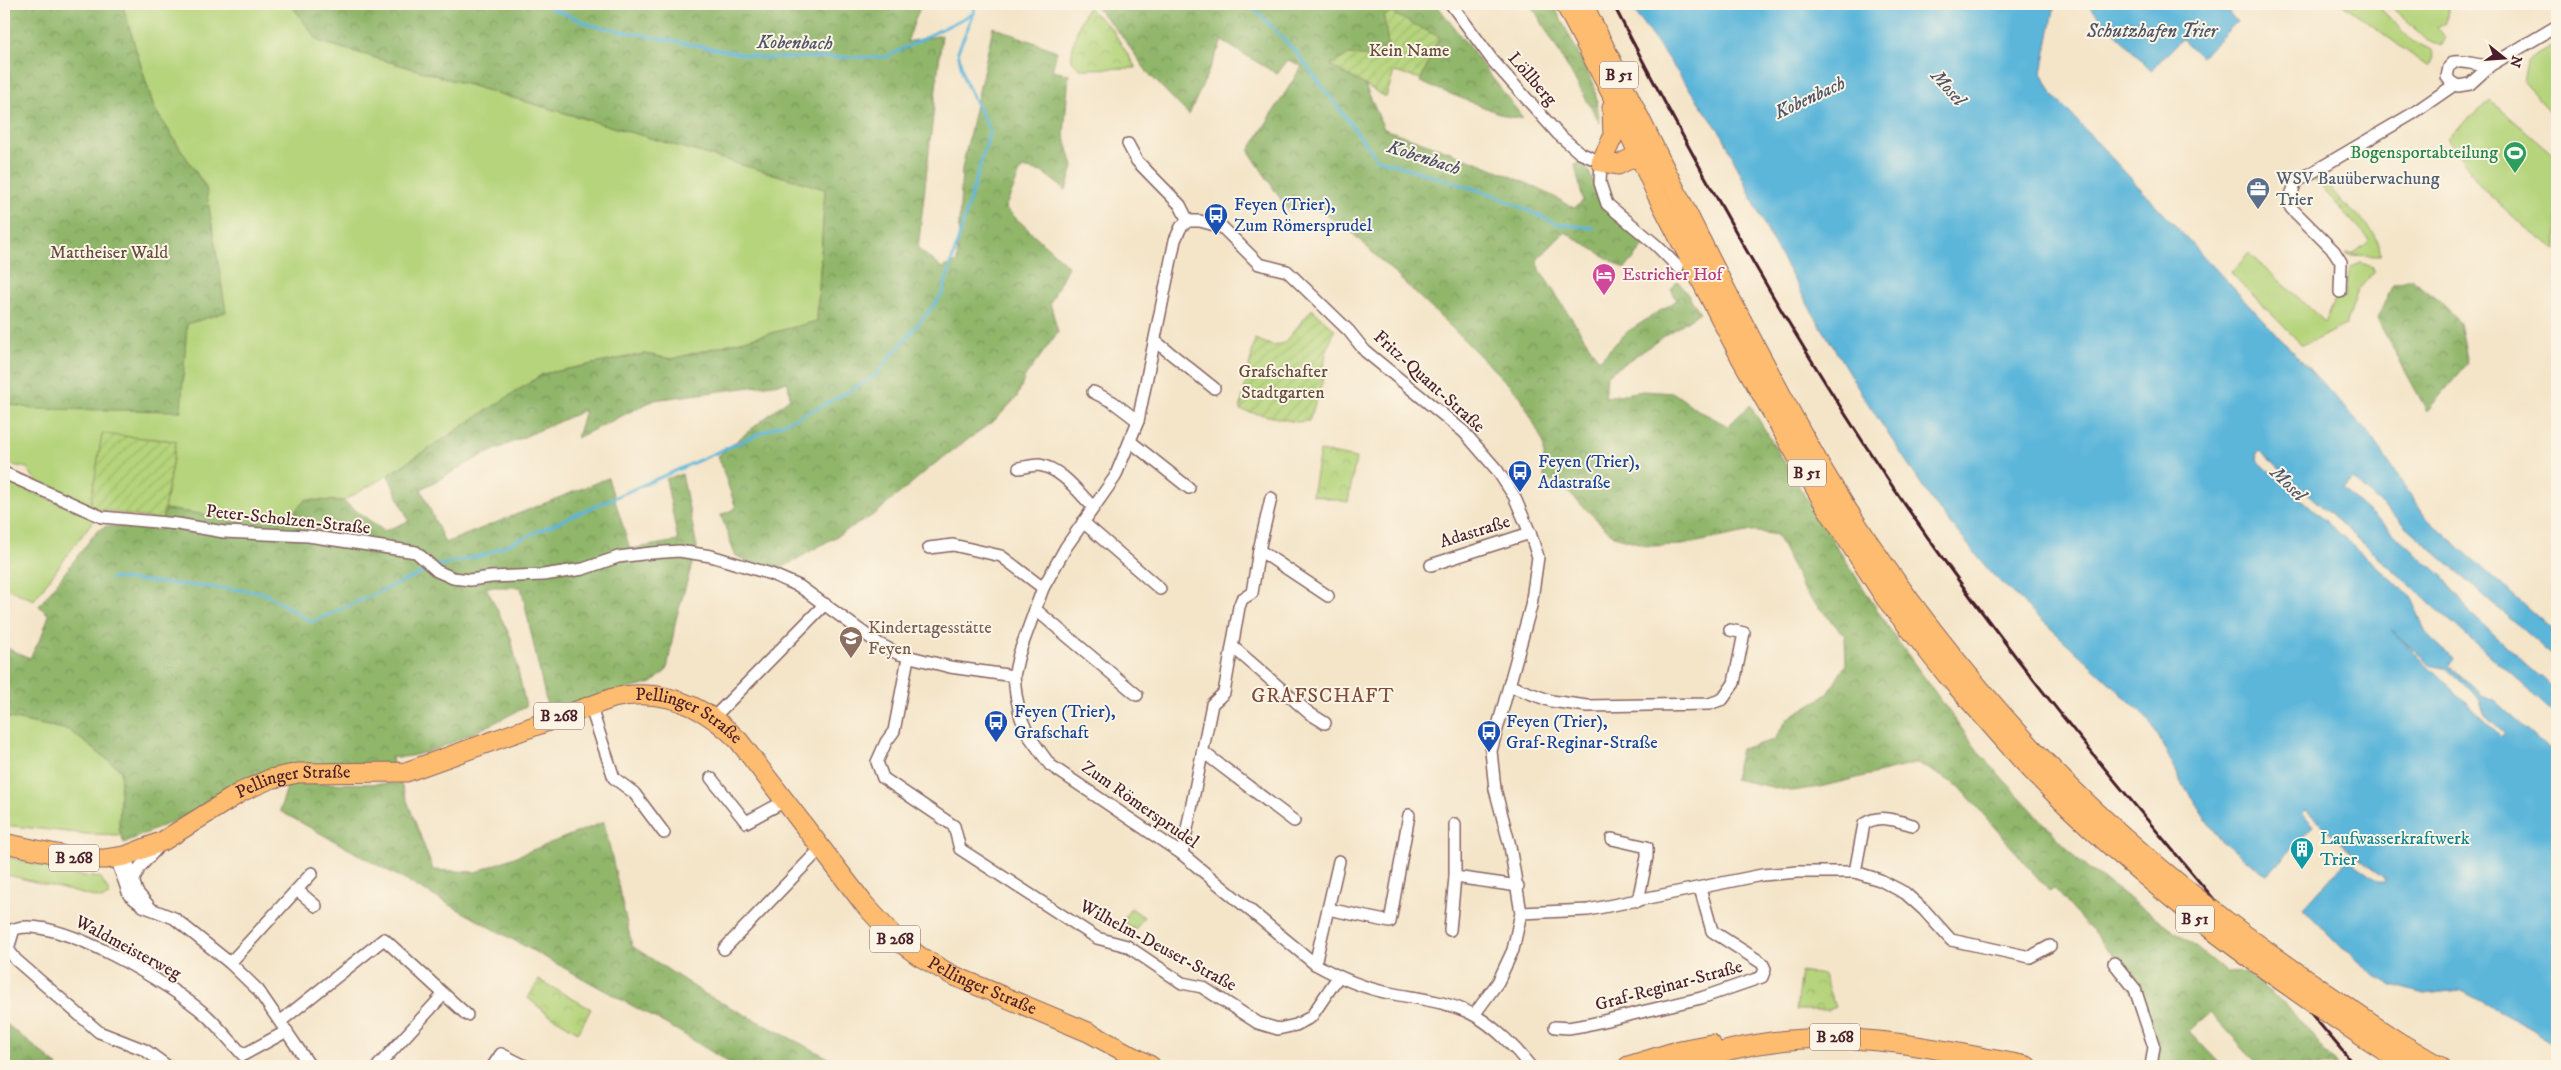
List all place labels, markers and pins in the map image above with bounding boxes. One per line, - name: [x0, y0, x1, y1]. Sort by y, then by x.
- sports icon: Bogensportabteilung: [2502, 140, 2528, 174]
- place label: Bogensportabteilung: [2350, 142, 2498, 164]
- place label: WSV Bauüberwachung Trier: [2275, 168, 2440, 211]
- office icon: WSV Bauüberwachung Trier: [2245, 176, 2271, 210]
- place label: Feyen (Trier), Zum Römersprudel: [1234, 194, 1373, 237]
- bus stop icon: Feyen (Trier), Zum Römersprudel: [1203, 202, 1229, 236]
- hotel icon: Estricher Hof: [1591, 262, 1617, 296]
- place label: Estricher Hof: [1622, 264, 1726, 286]
- place label: Feyen (Trier), Adastraße: [1538, 451, 1640, 494]
- bus stop icon: Feyen (Trier), Adastraße: [1507, 459, 1533, 493]
- place label: Kindertagesstätte Feyen: [868, 617, 992, 660]
- school or university icon: Kindertagesstätte Feyen: [838, 625, 864, 659]
- place label: Feyen (Trier), Grafschaft: [1014, 701, 1116, 744]
- bus stop icon: Feyen (Trier), Grafschaft: [983, 709, 1009, 743]
- place label: Feyen (Trier), Graf-Reginar-Straße: [1506, 711, 1658, 754]
- bus stop icon: Feyen (Trier), Graf-Reginar-Straße: [1476, 719, 1502, 753]
- place label: Laufwasserkraftwerk Trier: [2320, 828, 2470, 871]
- building icon: Laufwasserkraftwerk Trier: [2289, 836, 2315, 870]

